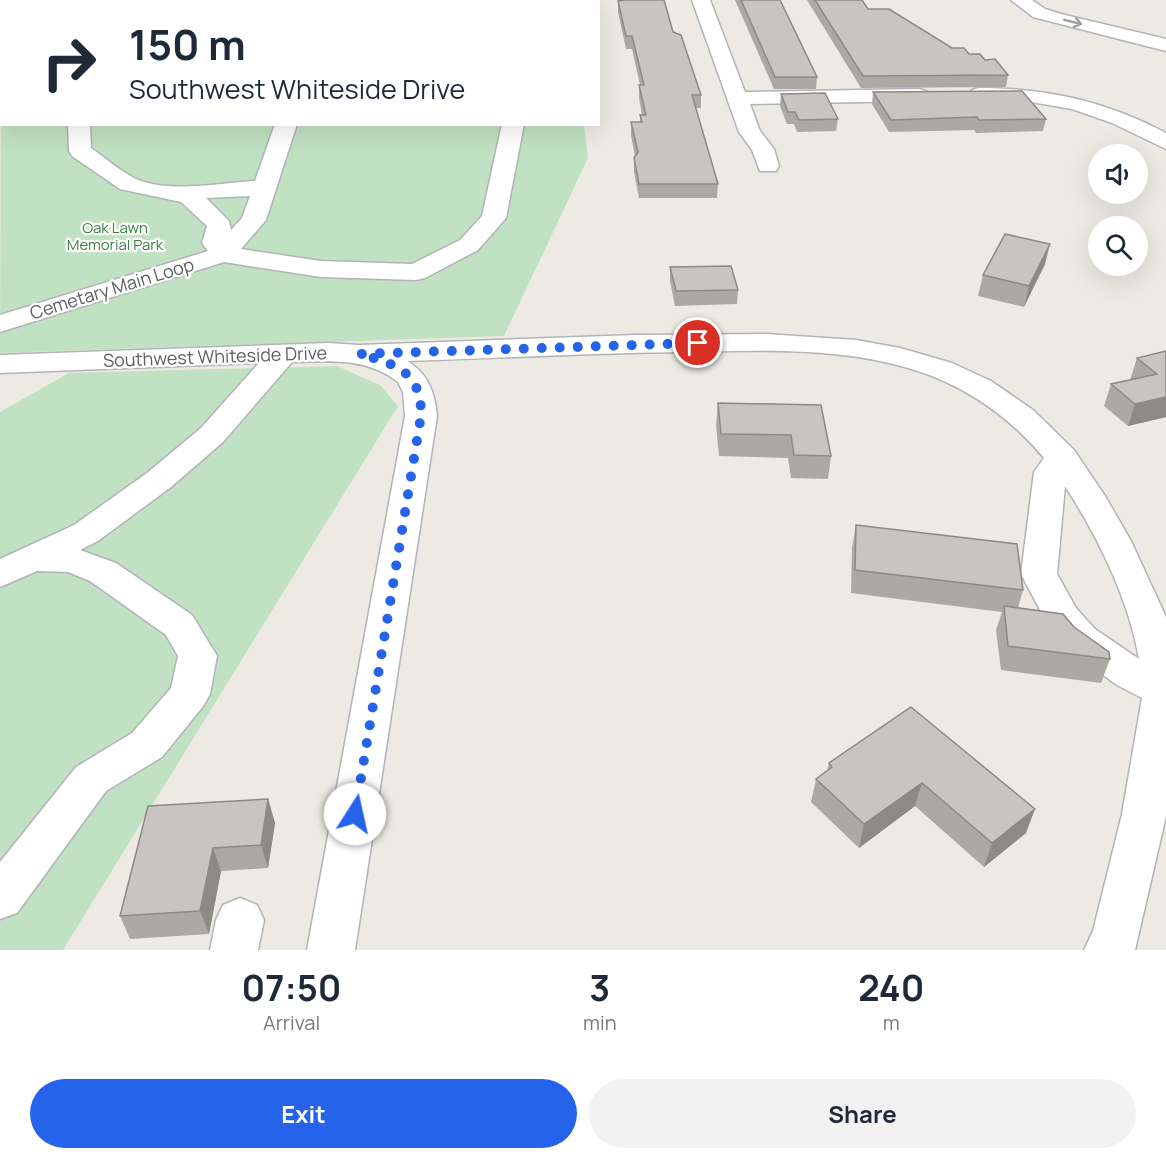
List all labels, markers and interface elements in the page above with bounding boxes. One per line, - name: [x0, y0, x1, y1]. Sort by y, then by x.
- text: 150 m: [129, 15, 246, 73]
- one-way arrow: [1063, 17, 1082, 29]
- icon: right: [30, 24, 108, 102]
- text: Southwest Whiteside Drive: [129, 70, 465, 107]
- map controls: [1088, 144, 1148, 276]
- button: sound: [1088, 144, 1148, 204]
- button: search: [1088, 216, 1148, 276]
- park label: Oak Lawn Memorial Park: [67, 217, 164, 255]
- street label: Cemetary Main Loop: [27, 252, 197, 324]
- pin: [672, 317, 723, 368]
- icon: arrive: [681, 326, 714, 359]
- street label: Southwest Whiteside Drive: [103, 340, 327, 372]
- position arrow: [323, 782, 387, 846]
- text: 07:50: [242, 963, 342, 1012]
- text: 3: [589, 963, 610, 1012]
- text: 240: [858, 963, 924, 1012]
- text: Arrival: [263, 1009, 320, 1036]
- text: min: [583, 1009, 617, 1036]
- text: m: [883, 1009, 900, 1036]
- button: Exit: [30, 1079, 577, 1148]
- button: Share: [589, 1079, 1136, 1148]

